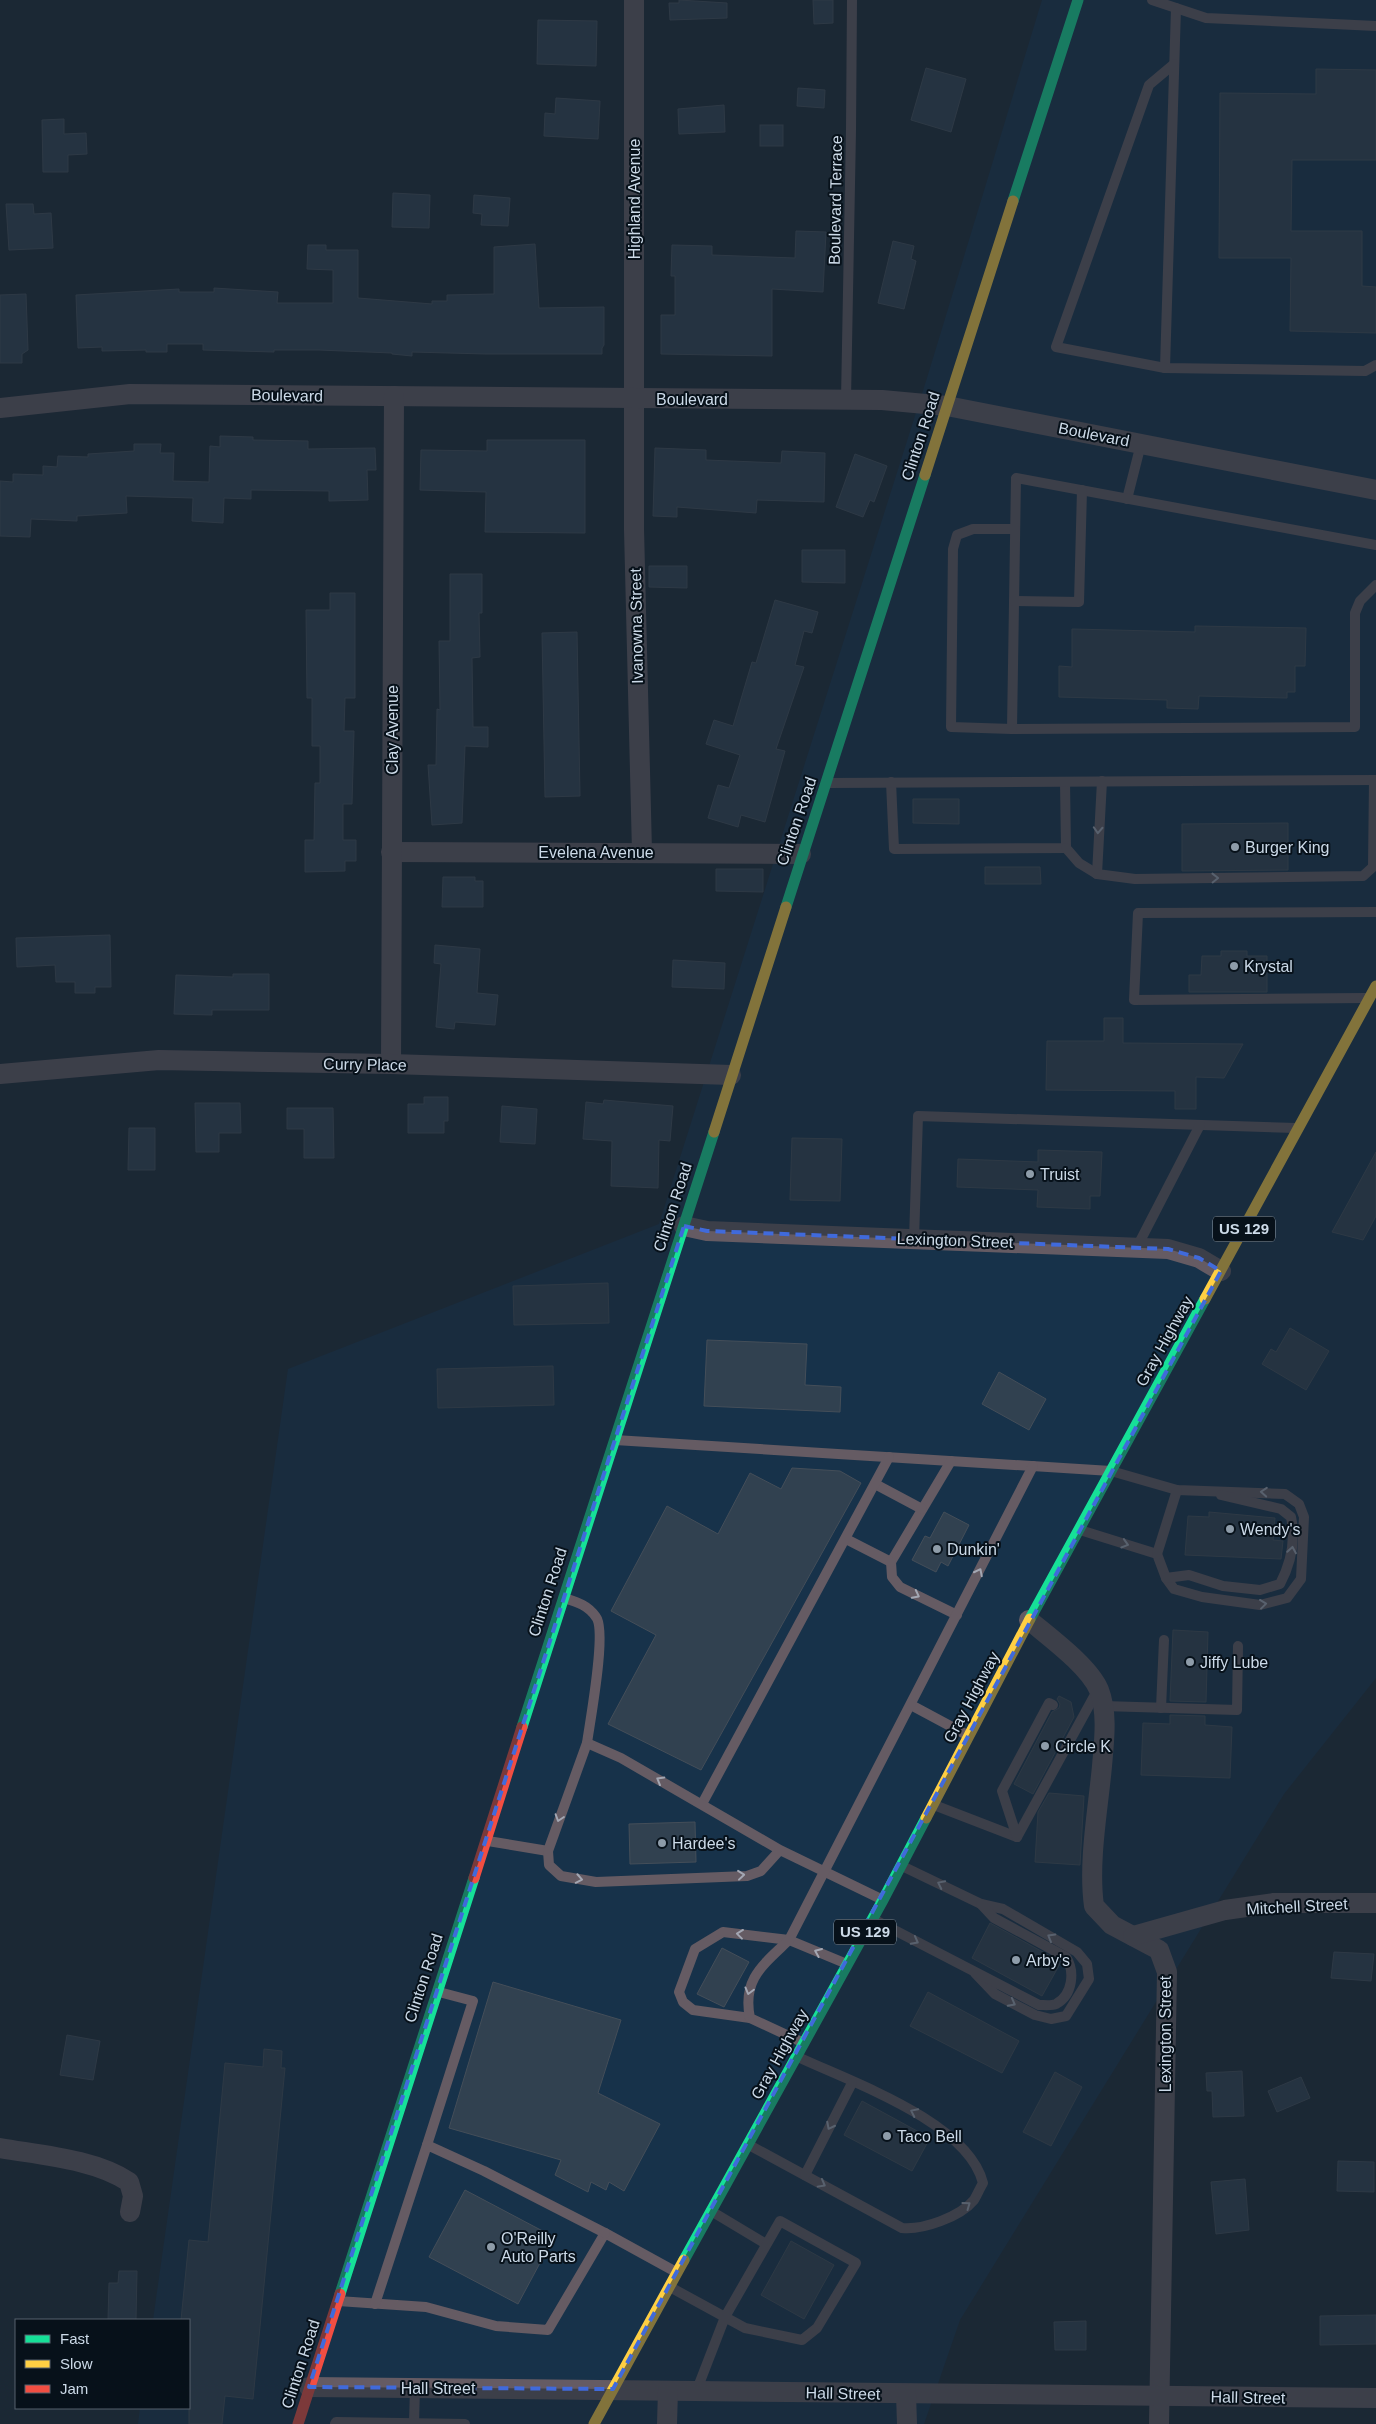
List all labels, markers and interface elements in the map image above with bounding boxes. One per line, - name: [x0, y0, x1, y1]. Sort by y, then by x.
- street label: Boulevard Terrace: [826, 135, 845, 265]
- street label: Highland Avenue: [626, 139, 643, 259]
- street label: Boulevard: [251, 386, 323, 405]
- street label: Clinton Road: [898, 390, 943, 483]
- street label: Boulevard: [656, 391, 728, 408]
- street label: Boulevard: [1057, 419, 1131, 450]
- street label: Ivanowna Street: [627, 567, 646, 684]
- street label: Clay Avenue: [384, 685, 401, 775]
- street label: Clinton Road: [773, 775, 820, 868]
- one-way arrow: [1093, 826, 1103, 834]
- place label: Burger King: [1245, 839, 1330, 856]
- marker: Burger King: [1229, 841, 1241, 853]
- street label: Evelena Avenue: [538, 844, 654, 861]
- one-way arrow: [1212, 873, 1219, 883]
- place label: Krystal: [1244, 958, 1293, 975]
- marker: Krystal: [1228, 960, 1240, 972]
- street label: Curry Place: [323, 1055, 407, 1074]
- street label: Clinton Road: [650, 1161, 695, 1254]
- place label: Truist: [1040, 1166, 1080, 1183]
- marker: Truist: [1024, 1168, 1036, 1180]
- road number: US 129: [1213, 1216, 1275, 1242]
- street label: Lexington Street: [896, 1230, 1014, 1251]
- street label: Gray Highway: [1133, 1293, 1196, 1389]
- one-way arrow: [1260, 1487, 1268, 1498]
- place label: Wendy's: [1240, 1521, 1301, 1538]
- marker: Wendy's: [1224, 1523, 1236, 1535]
- one-way arrow: [1121, 1539, 1129, 1549]
- place label: Dunkin': [947, 1541, 1000, 1558]
- marker: Dunkin': [931, 1543, 943, 1555]
- street label: Clinton Road: [525, 1546, 570, 1639]
- one-way arrow: [1286, 1546, 1297, 1554]
- one-way arrow: [973, 1568, 983, 1577]
- one-way arrow: [910, 1589, 919, 1599]
- one-way arrow: [1258, 1599, 1267, 1609]
- street label: Gray Highway: [940, 1649, 1003, 1746]
- place label: Jiffy Lube: [1200, 1654, 1268, 1671]
- marker: Jiffy Lube: [1184, 1656, 1196, 1668]
- place label: Circle K: [1055, 1738, 1111, 1755]
- marker: Circle K: [1039, 1740, 1051, 1752]
- one-way arrow: [656, 1776, 665, 1786]
- one-way arrow: [555, 1813, 565, 1822]
- place label: Hardee's: [672, 1835, 736, 1852]
- marker: Hardee's: [656, 1837, 668, 1849]
- one-way arrow: [738, 1870, 746, 1881]
- one-way arrow: [575, 1873, 584, 1884]
- one-way arrow: [937, 1880, 946, 1891]
- street label: Mitchell Street: [1246, 1895, 1349, 1918]
- road number: US 129: [834, 1920, 896, 1944]
- one-way arrow: [736, 1929, 744, 1940]
- street label: Clinton Road: [401, 1932, 446, 2025]
- one-way arrow: [1047, 1933, 1056, 1943]
- one-way arrow: [910, 1935, 919, 1945]
- one-way arrow: [814, 1948, 823, 1959]
- place label: Arby's: [1026, 1952, 1070, 1969]
- marker: Arby's: [1010, 1954, 1022, 1966]
- street label: Lexington Street: [1157, 1975, 1174, 2092]
- one-way arrow: [744, 1987, 754, 1995]
- one-way arrow: [1007, 1997, 1016, 2007]
- street label: Gray Highway: [748, 2006, 811, 2102]
- one-way arrow: [910, 2108, 919, 2118]
- one-way arrow: [826, 2121, 836, 2130]
- place label: Taco Bell: [897, 2128, 962, 2145]
- marker: Taco Bell: [881, 2130, 893, 2142]
- one-way arrow: [816, 2178, 825, 2188]
- one-way arrow: [961, 2202, 971, 2211]
- place label: O'Reilly Auto Parts: [501, 2230, 576, 2265]
- marker: O'Reilly Auto Parts: [485, 2241, 497, 2253]
- street label: Clinton Road: [278, 2318, 323, 2411]
- legend: [15, 2319, 190, 2409]
- text: Fast: [60, 2330, 90, 2347]
- text: Slow: [60, 2355, 93, 2372]
- text: Jam: [60, 2380, 88, 2397]
- street label: Hall Street: [401, 2380, 476, 2397]
- street label: Hall Street: [805, 2384, 881, 2403]
- street label: Hall Street: [1210, 2388, 1286, 2407]

